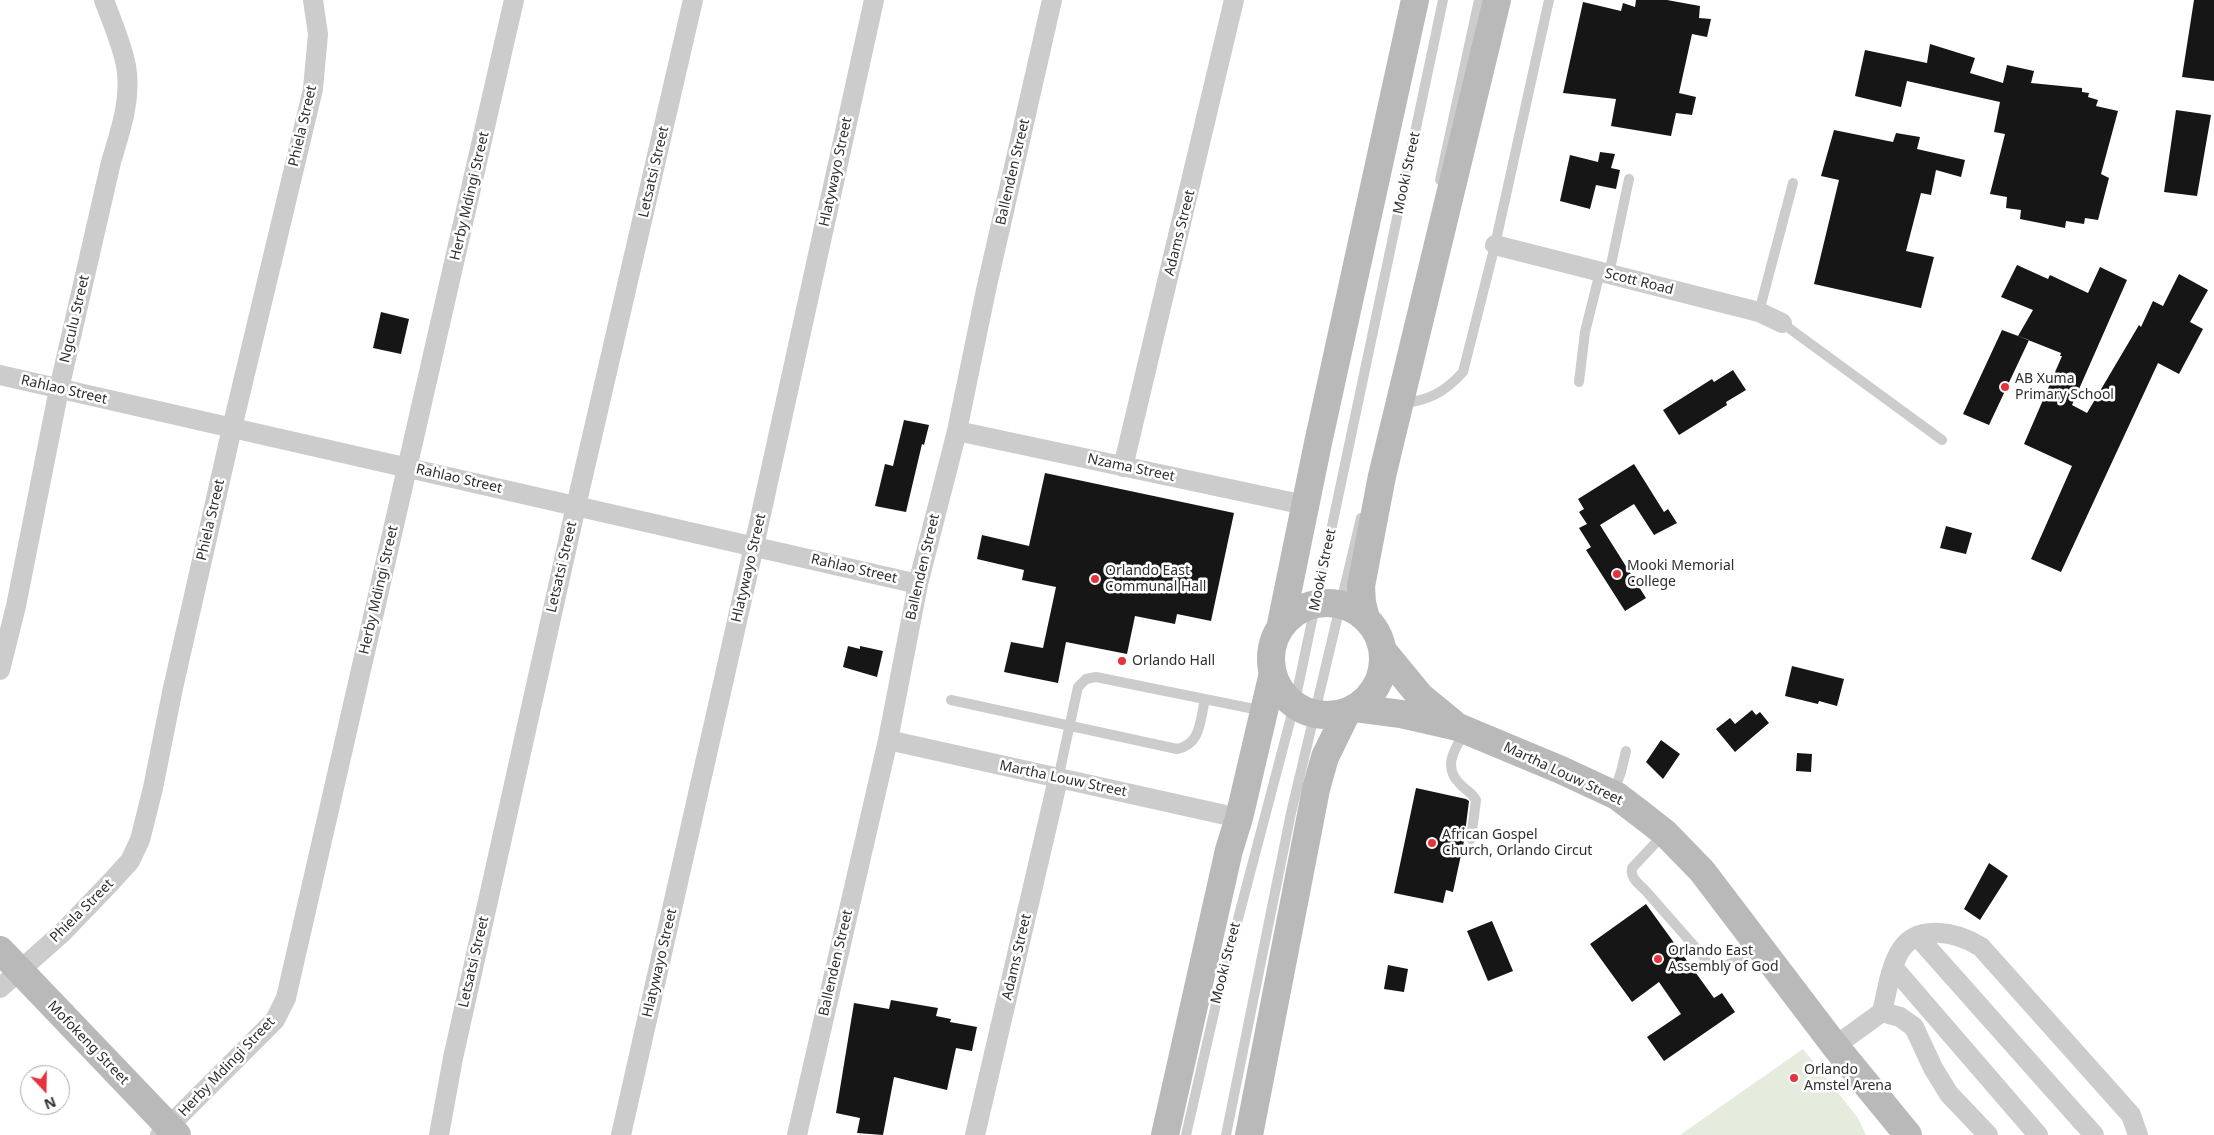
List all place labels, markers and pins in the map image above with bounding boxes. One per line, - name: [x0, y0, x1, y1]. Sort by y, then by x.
- place label: AB Xuma Primary School: [2015, 371, 2114, 404]
- marker: AB Xuma Primary School: [1999, 381, 2011, 393]
- place label: Mooki Memorial College: [1627, 558, 1734, 590]
- place label: Orlando East Communal Hall: [1105, 563, 1206, 596]
- marker: Mooki Memorial College: [1611, 568, 1623, 580]
- marker: Orlando East Communal Hall: [1089, 573, 1101, 585]
- place label: Orlando Hall: [1132, 653, 1215, 669]
- marker: Orlando Hall: [1116, 655, 1128, 667]
- place label: African Gospel Church, Orlando Circut: [1442, 827, 1592, 860]
- marker: African Gospel Church, Orlando Circut: [1426, 837, 1438, 849]
- place label: Orlando East Assembly of God: [1668, 943, 1779, 976]
- marker: Orlando East Assembly of God: [1652, 953, 1664, 965]
- place label: Orlando Amstel Arena: [1804, 1062, 1892, 1094]
- marker: Orlando Amstel Arena: [1788, 1072, 1800, 1084]

